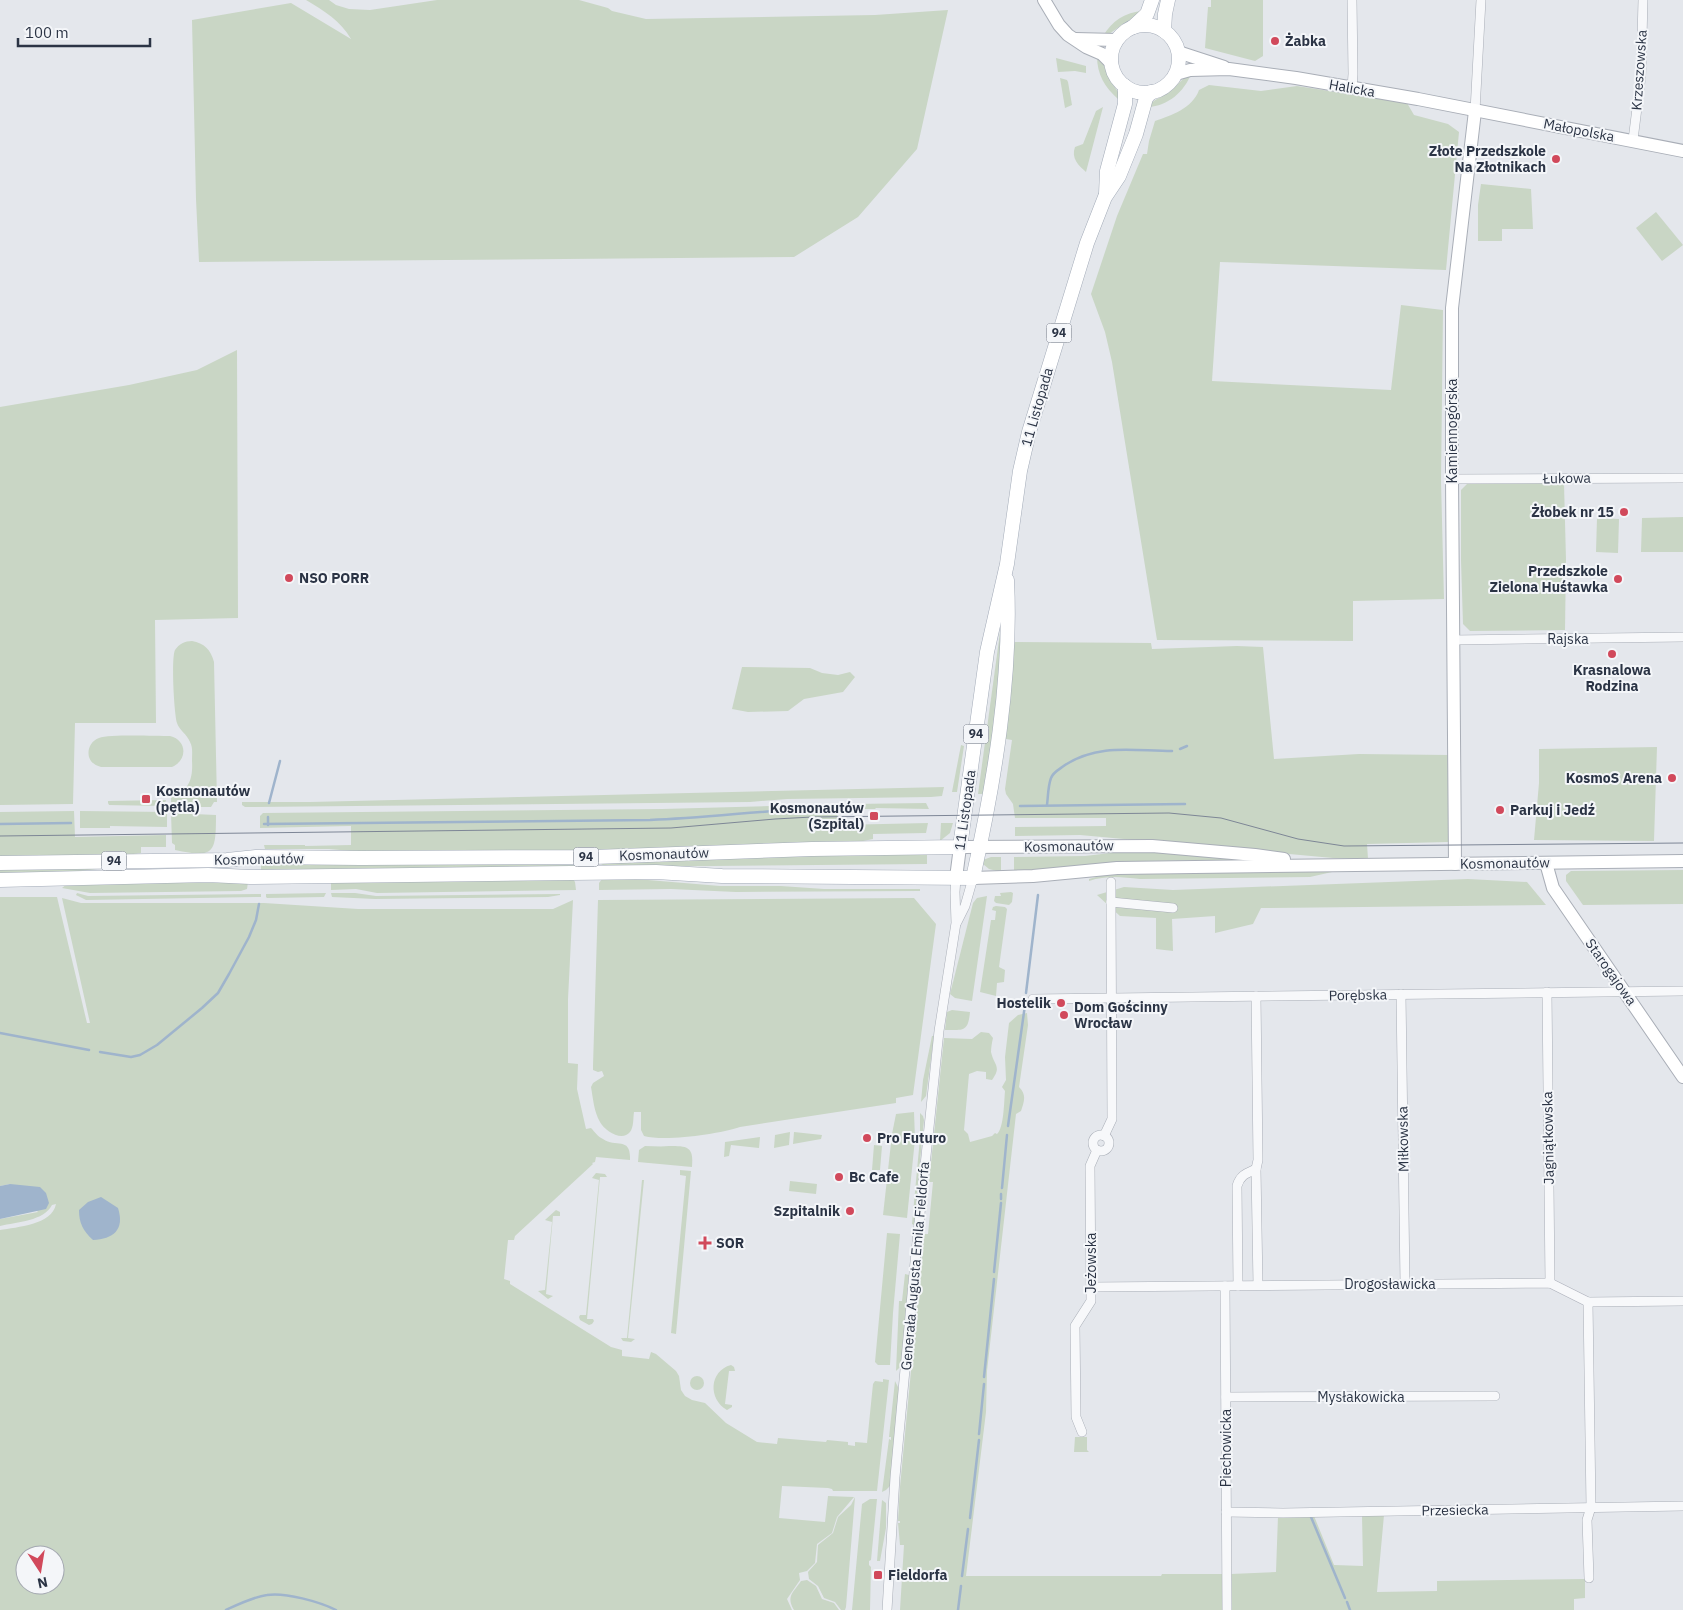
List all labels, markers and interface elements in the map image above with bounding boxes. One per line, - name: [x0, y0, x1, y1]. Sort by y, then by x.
- scale bar: [18, 15, 150, 47]
- text: 100 m: [25, 23, 69, 42]
- street label: Krzeszowska: [1627, 28, 1651, 111]
- place label: Żabka: [1285, 32, 1326, 50]
- marker: Żabka: [1269, 35, 1281, 47]
- street label: Halicka: [1328, 75, 1377, 101]
- street label: Małopolska: [1542, 114, 1617, 146]
- place label: Złote Przedszkole Na Złotnikach: [1429, 142, 1546, 176]
- marker: Złote Przedszkole Na Złotnikach: [1550, 153, 1562, 165]
- road number: 94: [1046, 323, 1072, 342]
- street label: 11 Listopada: [1017, 365, 1057, 449]
- street label: Kamiennogórska: [1443, 378, 1461, 484]
- street label: Łukowa: [1542, 469, 1592, 487]
- place label: Żłobek nr 15: [1531, 503, 1614, 521]
- marker: Żłobek nr 15: [1618, 506, 1630, 518]
- place label: Przedszkole Zielona Huśtawka: [1489, 562, 1608, 596]
- place label: NSO PORR: [299, 569, 369, 587]
- marker: NSO PORR: [283, 572, 295, 584]
- marker: Przedszkole Zielona Huśtawka: [1612, 573, 1624, 585]
- street label: Rajska: [1547, 630, 1589, 648]
- marker: Krasnalowa Rodzina: [1606, 648, 1618, 660]
- place label: Krasnalowa Rodzina: [1573, 661, 1651, 695]
- road number: 94: [964, 724, 988, 744]
- street label: 11 Listopada: [950, 768, 980, 851]
- place label: KosmoS Arena: [1566, 769, 1662, 787]
- marker: KosmoS Arena: [1666, 772, 1678, 784]
- place label: Kosmonautów (pętla): [156, 782, 250, 816]
- marker: Kosmonautów (pętla): [140, 793, 152, 805]
- place label: Kosmonautów (Szpital): [770, 799, 864, 833]
- place label: Parkuj i Jedź: [1510, 801, 1595, 819]
- marker: Parkuj i Jedź: [1494, 804, 1506, 816]
- marker: Kosmonautów (Szpital): [868, 810, 880, 822]
- street label: Kosmonautów: [1024, 836, 1114, 856]
- street label: Kosmonautów: [619, 843, 710, 865]
- road number: 94: [574, 848, 598, 866]
- street label: Kosmonautów: [214, 849, 304, 869]
- road number: 94: [102, 851, 126, 870]
- street label: Kosmonautów: [1460, 853, 1550, 873]
- street label: Starogajowa: [1581, 935, 1641, 1009]
- street label: Porębska: [1329, 985, 1388, 1005]
- place label: Hostelik: [997, 994, 1052, 1012]
- marker: Hostelik: [1055, 997, 1067, 1009]
- place label: Dom Gościnny Wrocław: [1074, 998, 1168, 1032]
- marker: Dom Gościnny Wrocław: [1058, 1009, 1070, 1021]
- street label: Jagniątkowska: [1538, 1091, 1558, 1185]
- street label: Miłkowska: [1393, 1105, 1413, 1172]
- place label: Pro Futuro: [877, 1129, 946, 1147]
- marker: Pro Futuro: [861, 1132, 873, 1144]
- street label: Generała Augusta Emila Fieldorfa: [897, 1160, 933, 1371]
- place label: Bc Cafe: [849, 1168, 899, 1186]
- marker: Bc Cafe: [833, 1171, 845, 1183]
- place label: Szpitalnik: [774, 1202, 841, 1220]
- marker: Szpitalnik: [844, 1205, 856, 1217]
- street label: Jeżowska: [1082, 1232, 1100, 1294]
- place label: SOR: [716, 1234, 744, 1252]
- marker: SOR: [698, 1236, 712, 1250]
- street label: Drogosławicka: [1344, 1275, 1436, 1293]
- street label: Mysłakowicka: [1317, 1388, 1405, 1406]
- street label: Piechowicka: [1217, 1408, 1235, 1487]
- street label: Przesiecka: [1421, 1500, 1489, 1520]
- north arrow: [15, 1545, 65, 1595]
- place label: Fieldorfa: [888, 1566, 948, 1584]
- marker: Fieldorfa: [872, 1569, 884, 1581]
- text: N: [36, 1573, 50, 1593]

